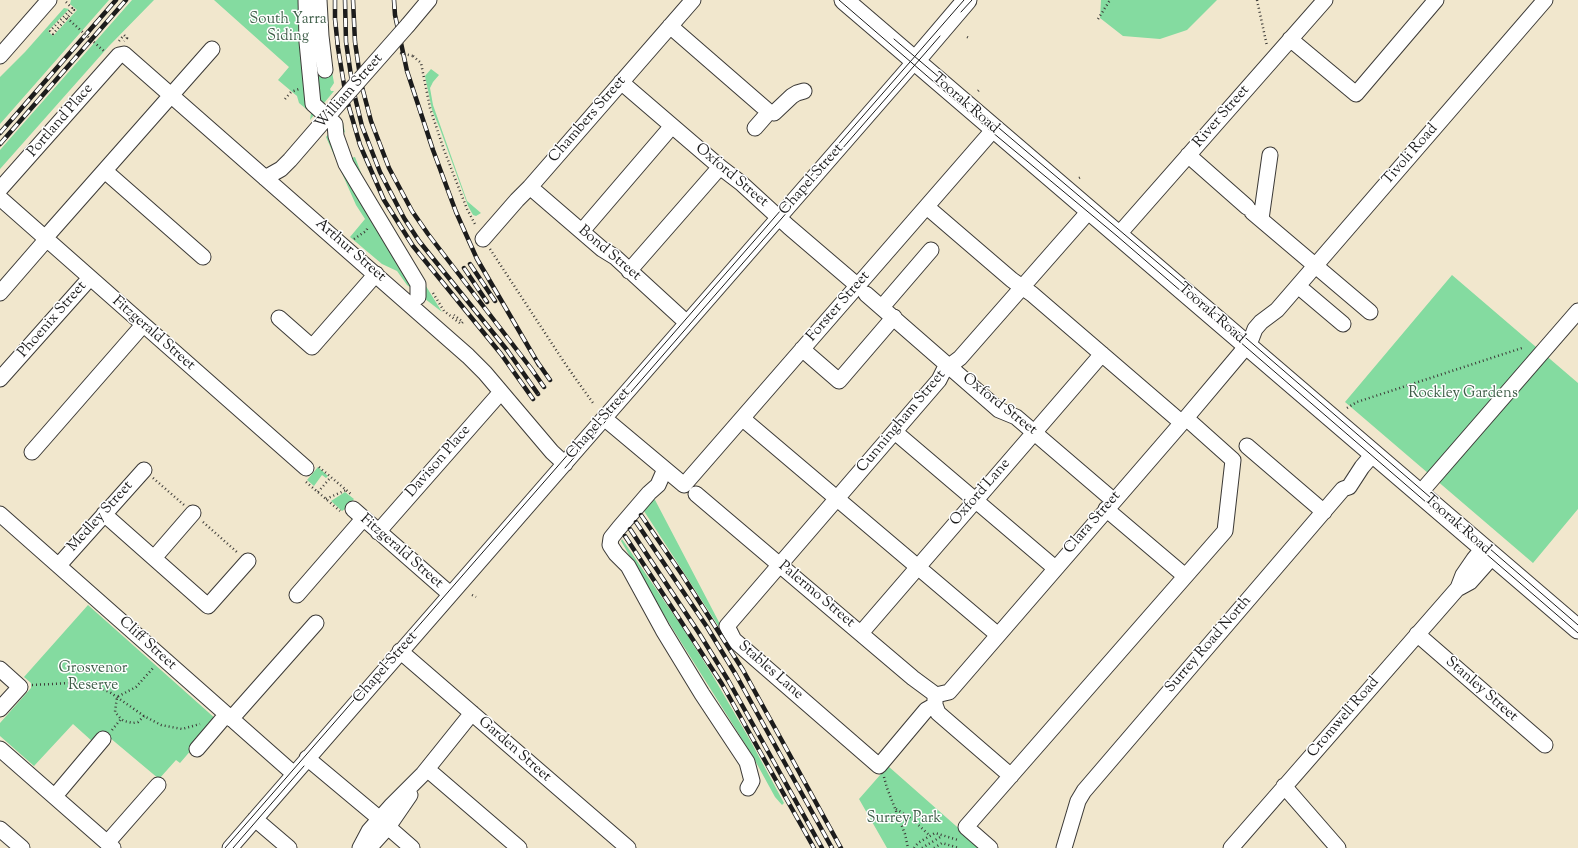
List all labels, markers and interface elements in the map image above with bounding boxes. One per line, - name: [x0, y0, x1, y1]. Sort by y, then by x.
- park label: South Yarra Siding: [249, 11, 327, 46]
- street label: William Street: [312, 51, 388, 133]
- street label: Toorak Road: [928, 70, 1002, 138]
- street label: Chambers Street: [546, 73, 630, 167]
- street label: Portland Place: [24, 81, 98, 161]
- street label: River Street: [1190, 82, 1254, 152]
- street label: Tivoli Road: [1380, 121, 1442, 189]
- street label: Oxford Street: [691, 140, 771, 212]
- street label: Chapel Street: [776, 141, 848, 219]
- street label: Arthur Street: [311, 216, 389, 286]
- street label: Bond Street: [574, 222, 644, 286]
- street label: Forster Street: [804, 268, 874, 346]
- street label: Phoenix Street: [15, 278, 91, 362]
- street label: Toorak Road: [1174, 280, 1248, 348]
- street label: Fitzgerald Street: [108, 293, 198, 375]
- street label: Cunningham Street: [854, 367, 950, 477]
- street label: Oxford Street: [958, 370, 1040, 440]
- street label: Chapel Street: [563, 385, 635, 463]
- park label: Rockley Gardens: [1408, 385, 1518, 403]
- street label: Davison Place: [403, 422, 475, 502]
- street label: Oxford Lane: [947, 456, 1015, 530]
- street label: Medley Street: [64, 478, 138, 556]
- street label: Clara Street: [1061, 488, 1125, 558]
- street label: Toorak Road: [1420, 491, 1494, 559]
- street label: Fitzgerald Street: [356, 511, 446, 593]
- street label: Palermo Street: [774, 558, 858, 632]
- street label: Surrey Road North: [1162, 593, 1256, 697]
- street label: Cliff Street: [114, 613, 180, 675]
- street label: Chapel Street: [350, 629, 422, 707]
- street label: Stables Lane: [734, 638, 806, 704]
- street label: Stanley Street: [1441, 654, 1521, 726]
- park label: Grosvenor Reserve: [59, 660, 127, 695]
- street label: Cromwell Road: [1304, 674, 1384, 762]
- street label: Garden Street: [474, 713, 554, 787]
- park label: Surrey Park: [867, 810, 941, 828]

